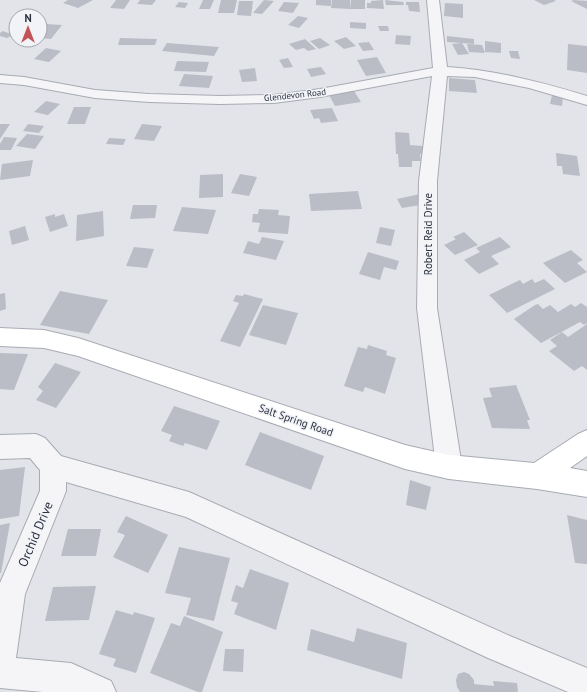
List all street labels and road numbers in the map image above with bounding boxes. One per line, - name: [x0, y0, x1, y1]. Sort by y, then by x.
- street label: Glendevon Road: [263, 86, 327, 103]
- street label: Robert Reid Drive: [421, 192, 435, 275]
- street label: Salt Spring Road: [257, 401, 335, 439]
- street label: Orchid Drive: [14, 499, 57, 569]

